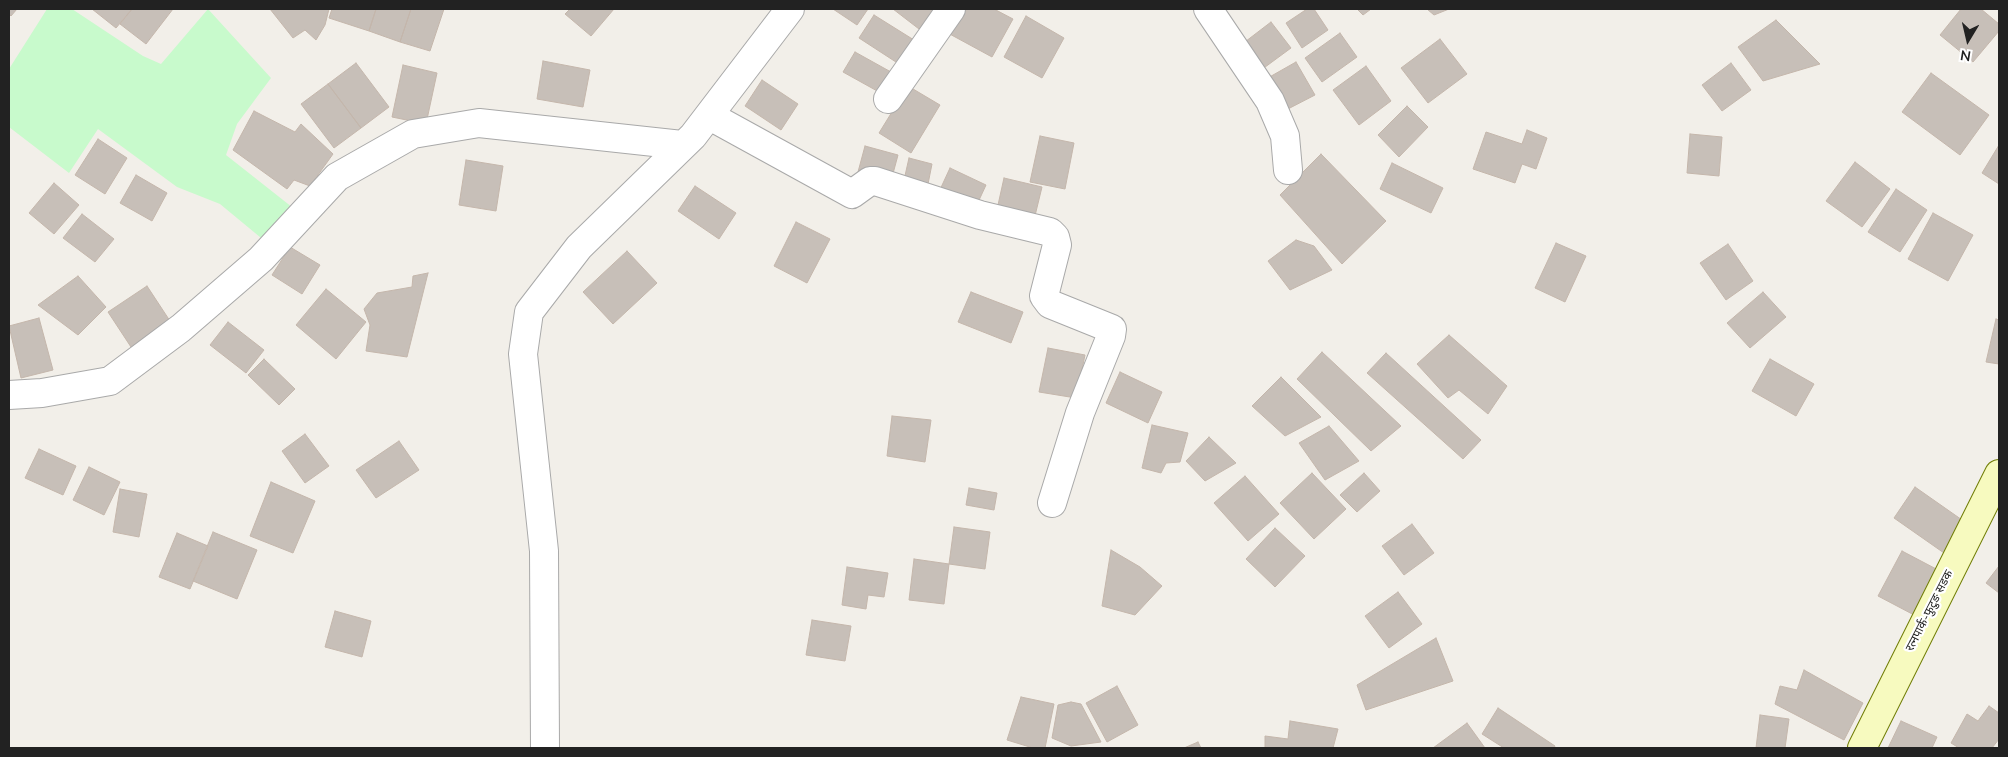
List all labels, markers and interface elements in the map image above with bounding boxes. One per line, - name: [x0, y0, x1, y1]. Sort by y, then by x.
- north arrow: [1943, 15, 1993, 65]
- text: N: [1959, 45, 1972, 66]
- street label: रत्नपार्क-फुटुङ सडक: [1903, 568, 1957, 654]

